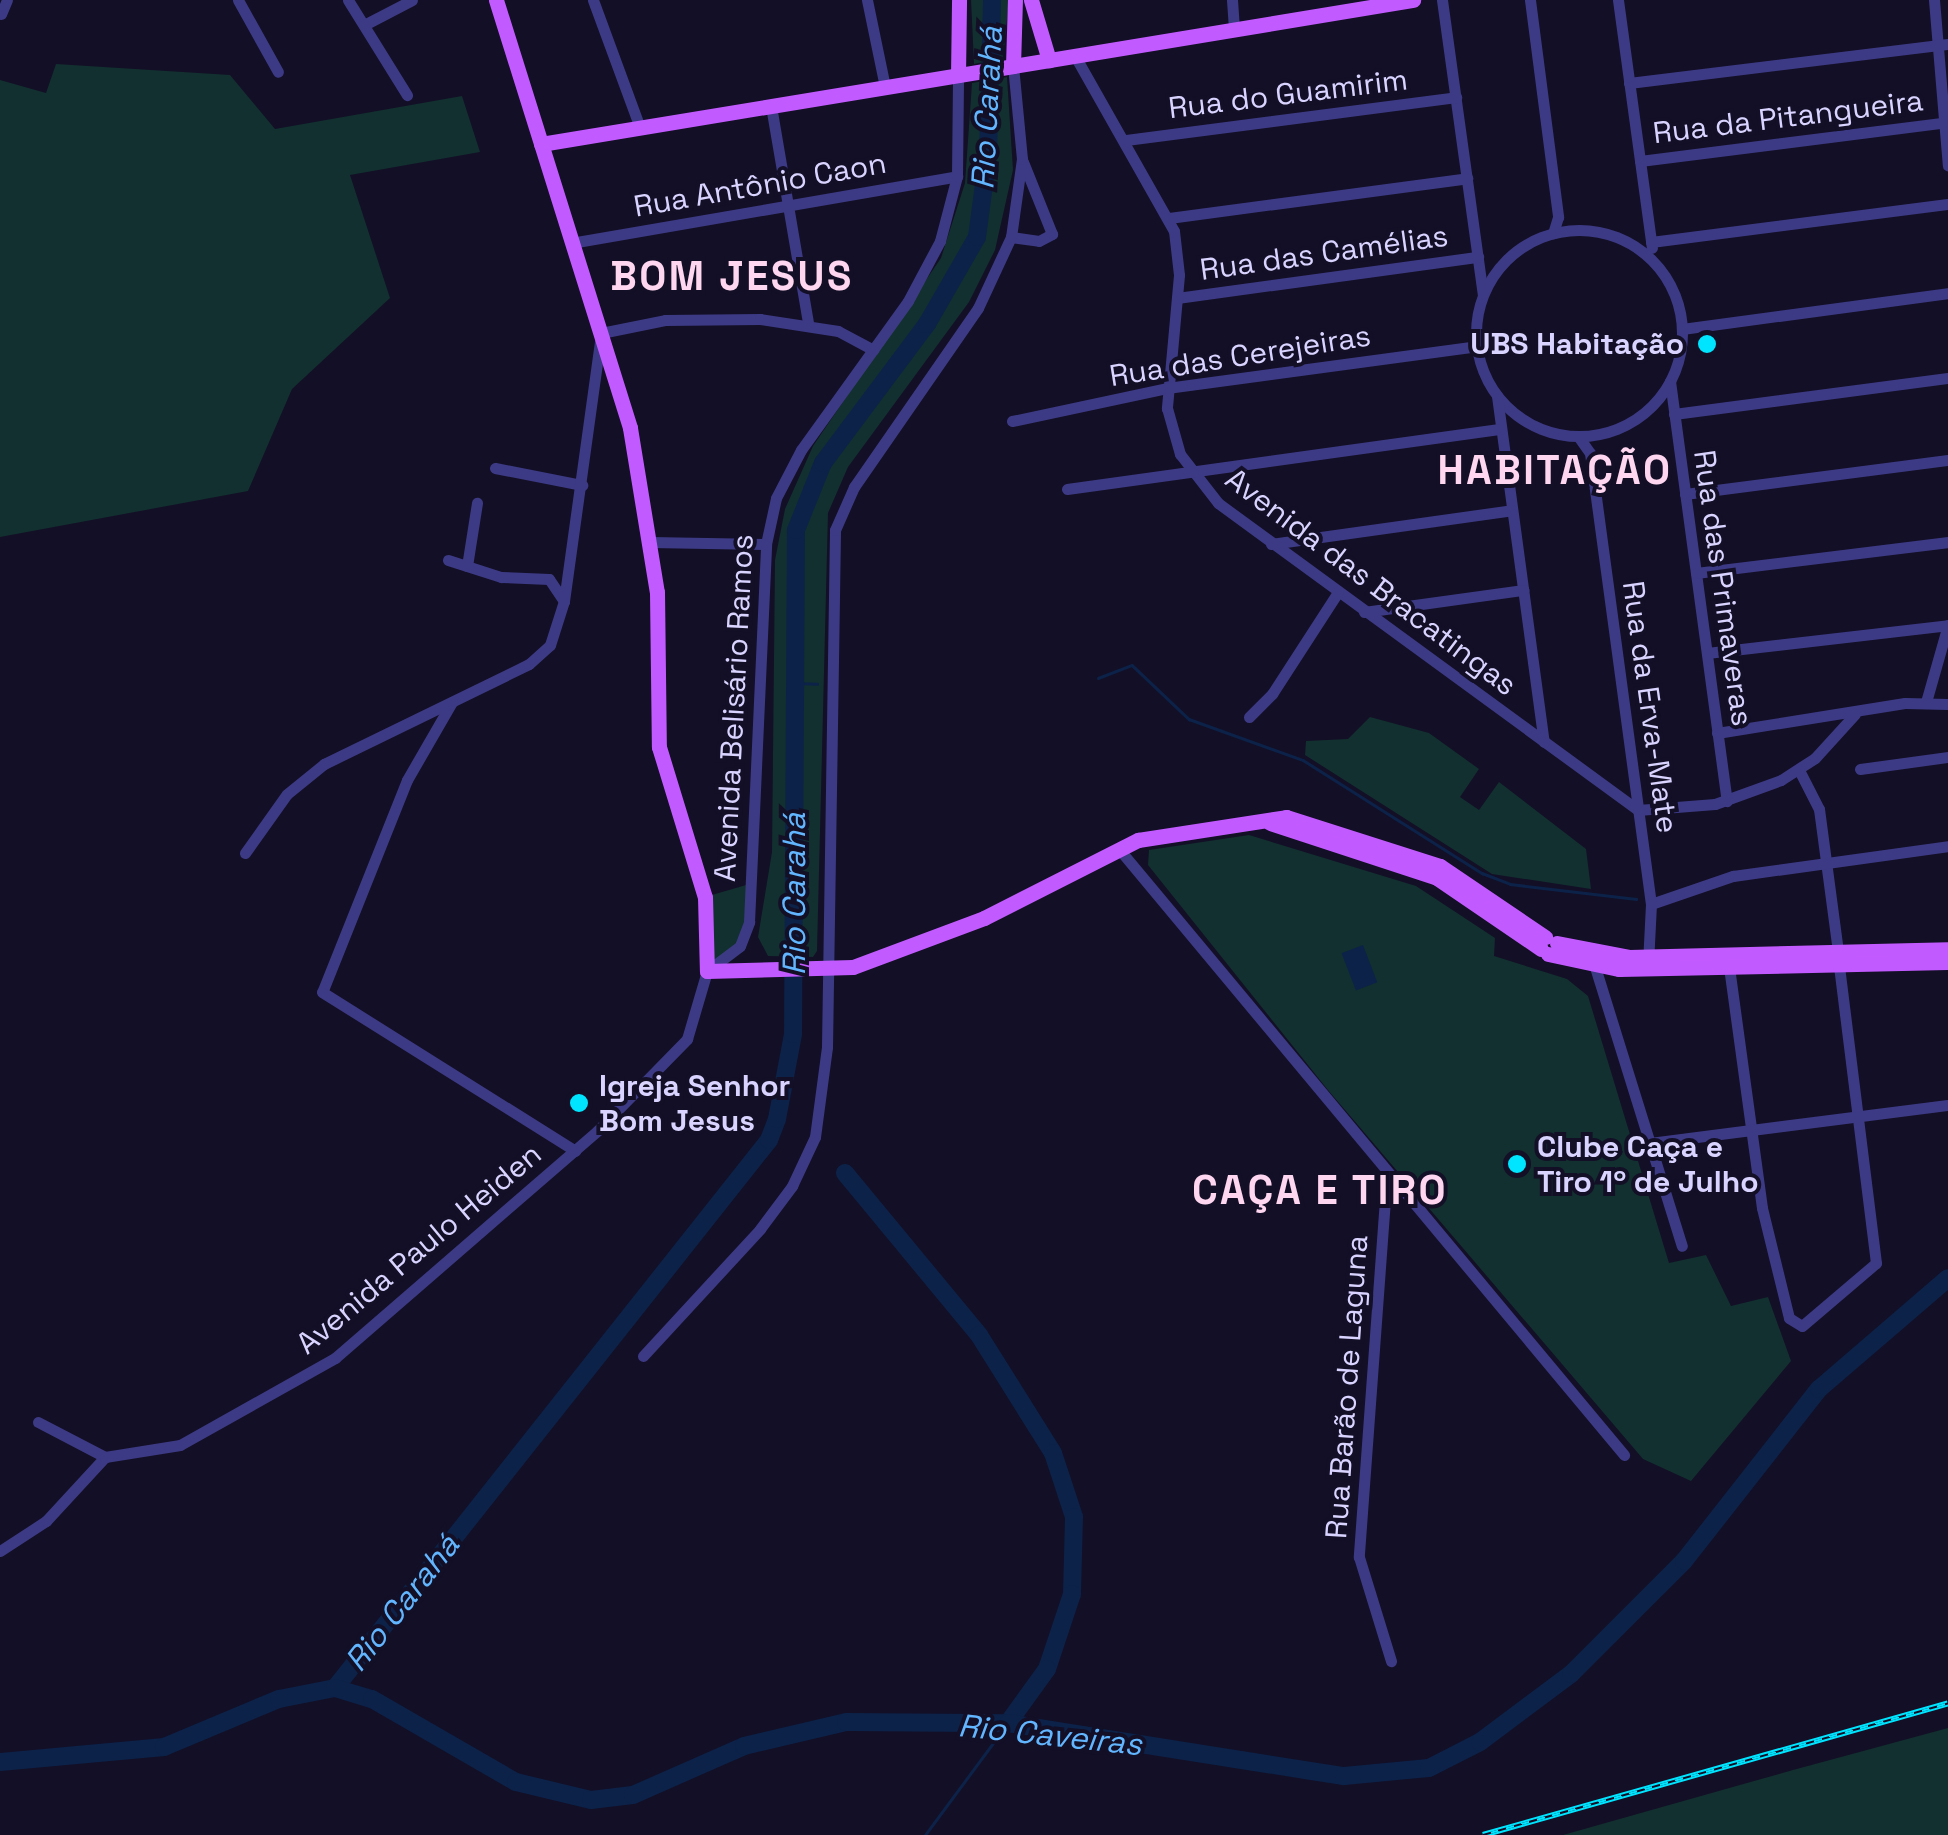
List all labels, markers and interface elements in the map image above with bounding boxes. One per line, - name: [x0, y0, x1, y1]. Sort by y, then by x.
- water label: Rio Carahá: [964, 26, 1010, 190]
- street label: Rua do Guamirim: [1166, 61, 1410, 127]
- street label: Rua da Pitangueira: [1651, 83, 1925, 151]
- street label: Rua Antônio Caon: [631, 145, 889, 225]
- street label: Rua das Camélias: [1198, 218, 1450, 288]
- district label: BOM JESUS: [610, 253, 854, 301]
- street label: Rua das Cerejeiras: [1107, 318, 1373, 394]
- place label: UBS Habitação: [1470, 326, 1684, 362]
- marker: UBS Habitação: [1694, 331, 1720, 357]
- district label: HABITAÇÃO: [1438, 447, 1672, 495]
- street label: Rua das Primaveras: [1686, 448, 1760, 728]
- street label: Avenida das Bracatingas: [1218, 461, 1524, 703]
- street label: Avenida Belisário Ramos: [707, 533, 761, 883]
- street label: Rua da Erva-Mate: [1614, 579, 1686, 835]
- water label: Rio Carahá: [775, 813, 813, 975]
- place label: Igreja Senhor Bom Jesus: [599, 1068, 790, 1138]
- marker: Igreja Senhor Bom Jesus: [568, 1092, 590, 1114]
- place label: Clube Caça e Tiro 1º de Julho: [1537, 1129, 1758, 1200]
- street label: Avenida Paulo Heiden: [289, 1136, 549, 1362]
- marker: Clube Caça e Tiro 1º de Julho: [1506, 1153, 1528, 1175]
- district label: CAÇA E TIRO: [1191, 1167, 1449, 1215]
- street label: Rua Barão de Laguna: [1318, 1234, 1376, 1540]
- water label: Rio Carahá: [337, 1527, 467, 1679]
- water label: Rio Caveiras: [956, 1706, 1144, 1764]

